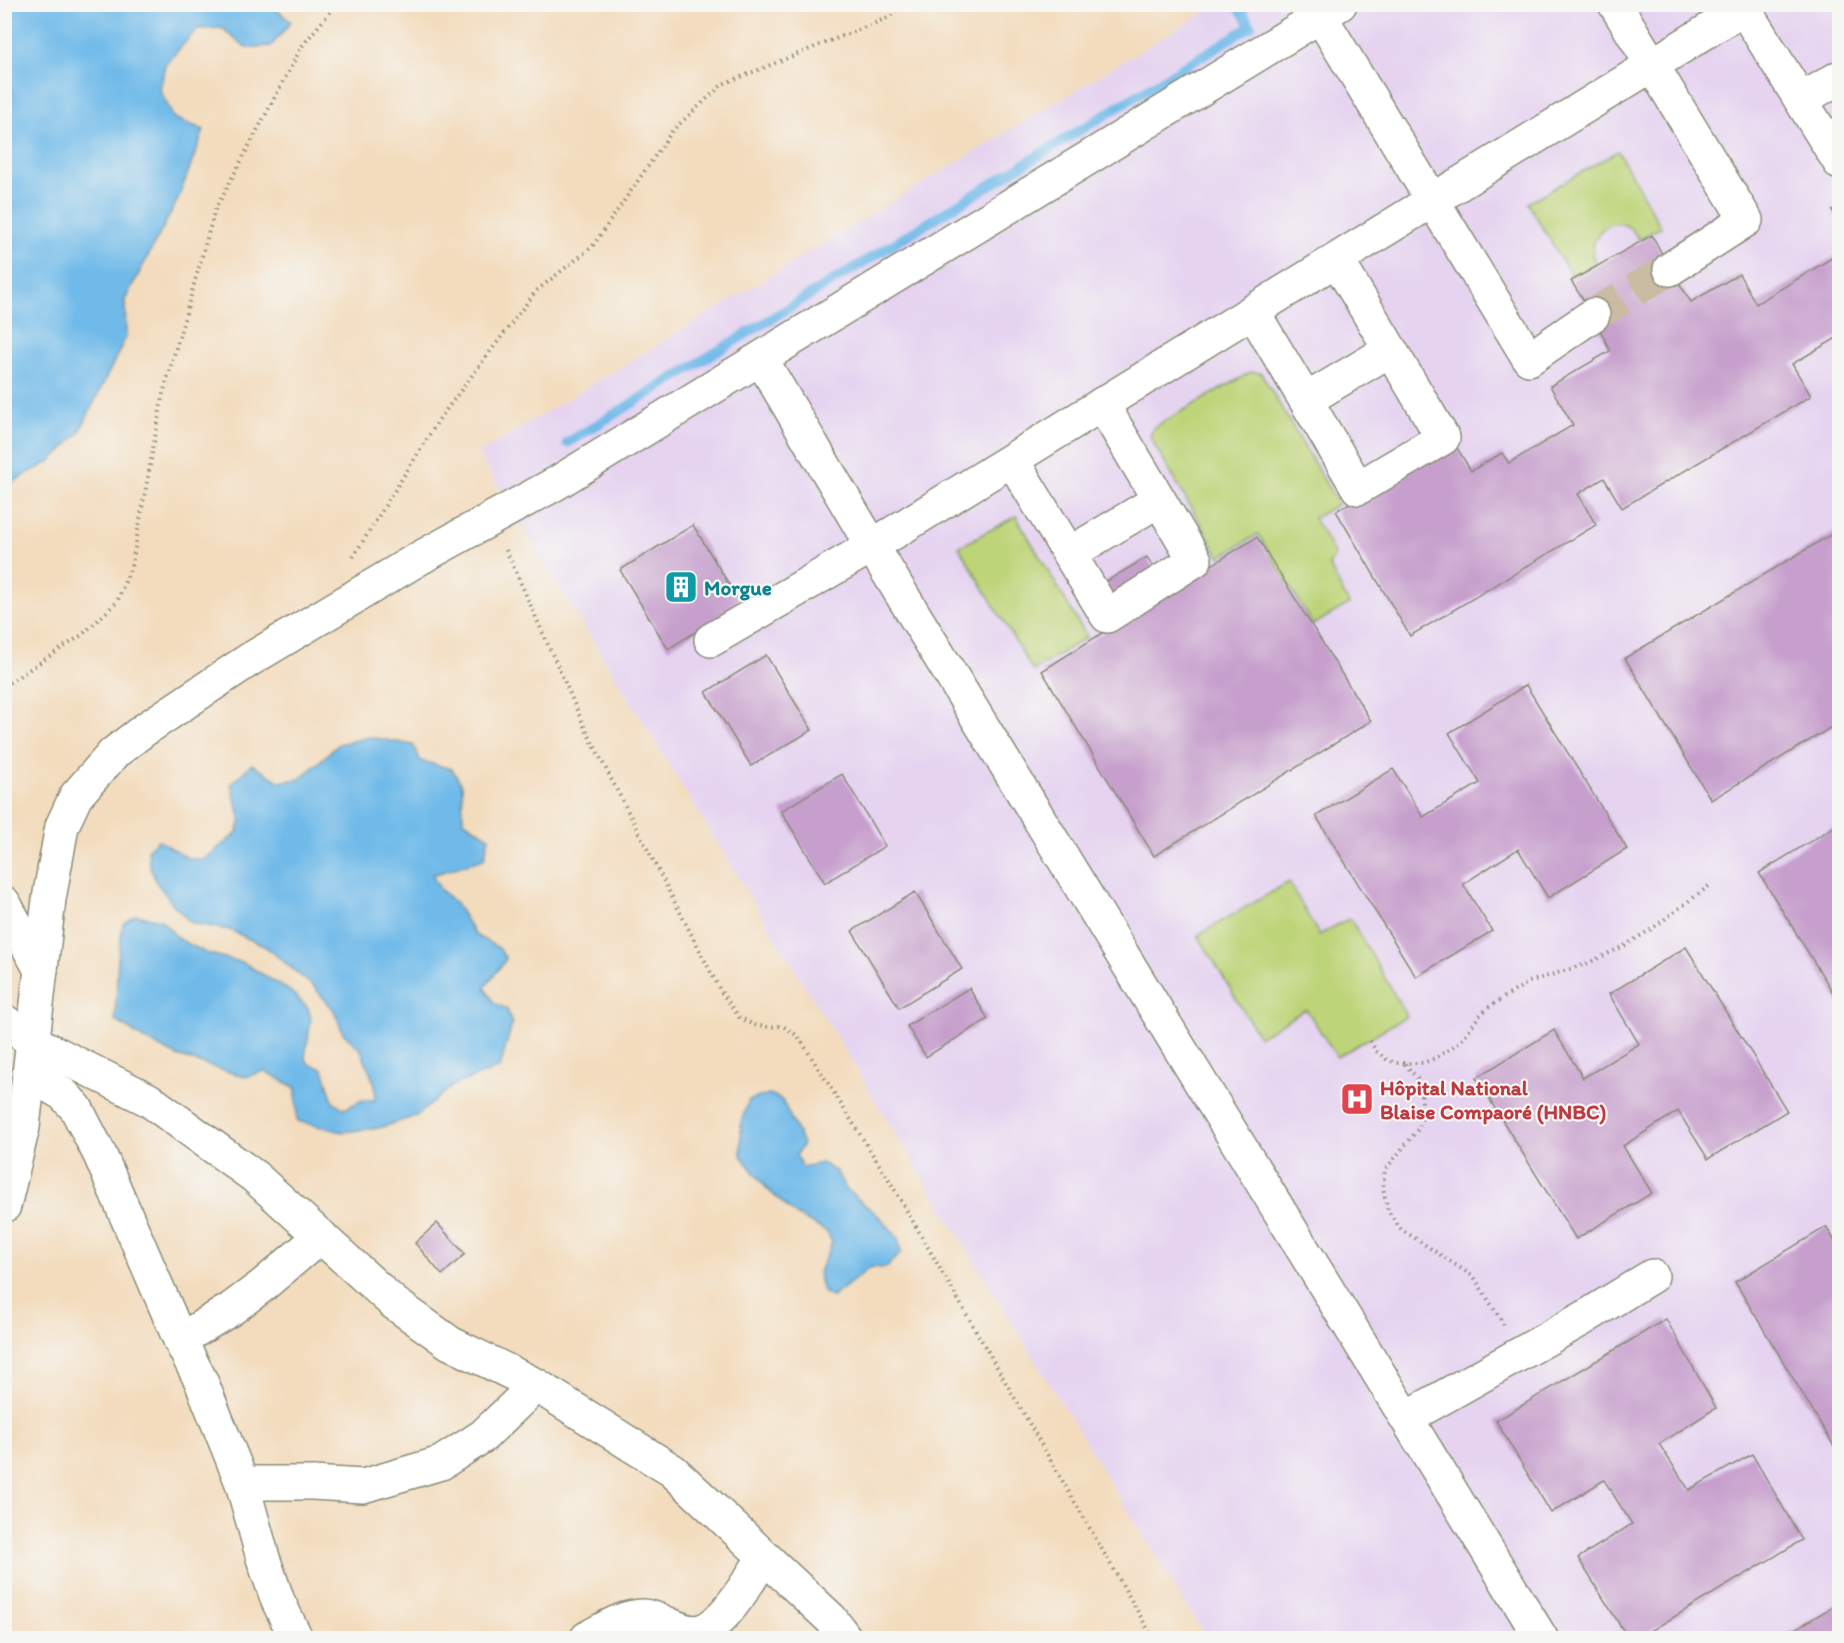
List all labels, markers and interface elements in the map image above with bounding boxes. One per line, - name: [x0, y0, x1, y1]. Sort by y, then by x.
- building icon: Morgue: [663, 569, 699, 605]
- place label: Morgue: [704, 575, 772, 601]
- place label: Hôpital National Blaise Compaoré (HNBC): [1380, 1075, 1606, 1125]
- hospital icon: Hôpital National Blaise Compaoré (HNBC): [1339, 1081, 1375, 1117]

